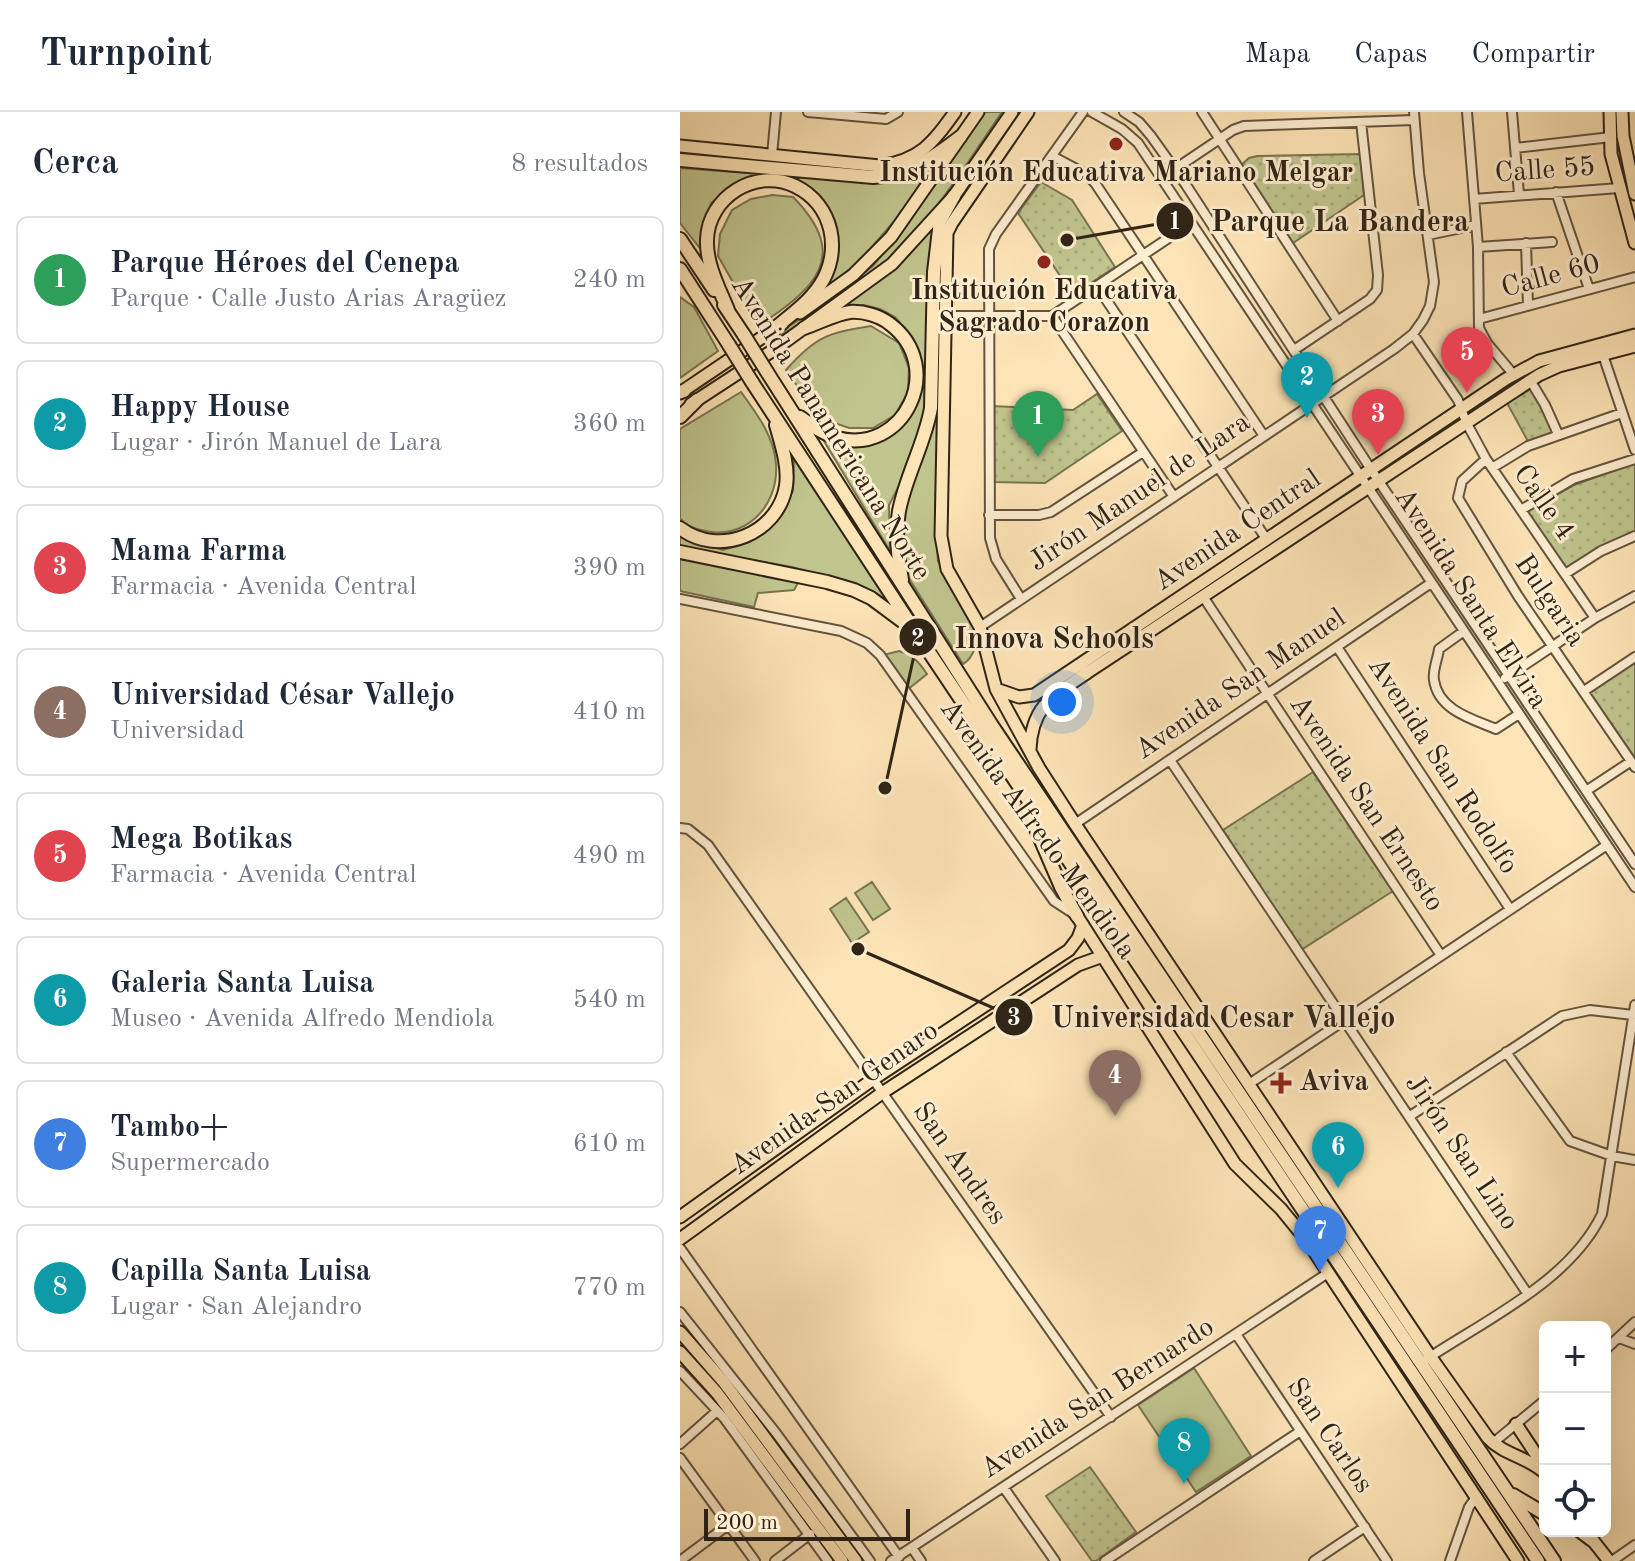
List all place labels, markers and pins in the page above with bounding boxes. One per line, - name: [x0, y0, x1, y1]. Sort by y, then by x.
- marker: Institución Educativa Mariano Melgar: [1107, 135, 1125, 153]
- place label: Institución Educativa Mariano Melgar: [879, 160, 1353, 188]
- callout: Parque La Bandera: [1155, 194, 1485, 248]
- marker: Institución Educativa Sagrado Corazon: [1035, 253, 1053, 271]
- place label: Institución Educativa Sagrado Corazon: [911, 278, 1177, 338]
- pin: 5: [1441, 327, 1493, 393]
- pin: 2: [1281, 352, 1333, 418]
- pin: 3: [1352, 389, 1404, 455]
- pin: 1: [1012, 391, 1064, 457]
- callout: Innova Schools: [898, 610, 1170, 664]
- callout: Universidad Cesar Vallejo: [994, 990, 1411, 1044]
- pin: 4: [1089, 1050, 1141, 1116]
- place label: Aviva: [1299, 1069, 1369, 1097]
- marker: Aviva: [1270, 1072, 1292, 1094]
- pin: 6: [1312, 1122, 1364, 1188]
- pin: 7: [1294, 1206, 1346, 1272]
- pin: 8: [1158, 1418, 1210, 1484]

